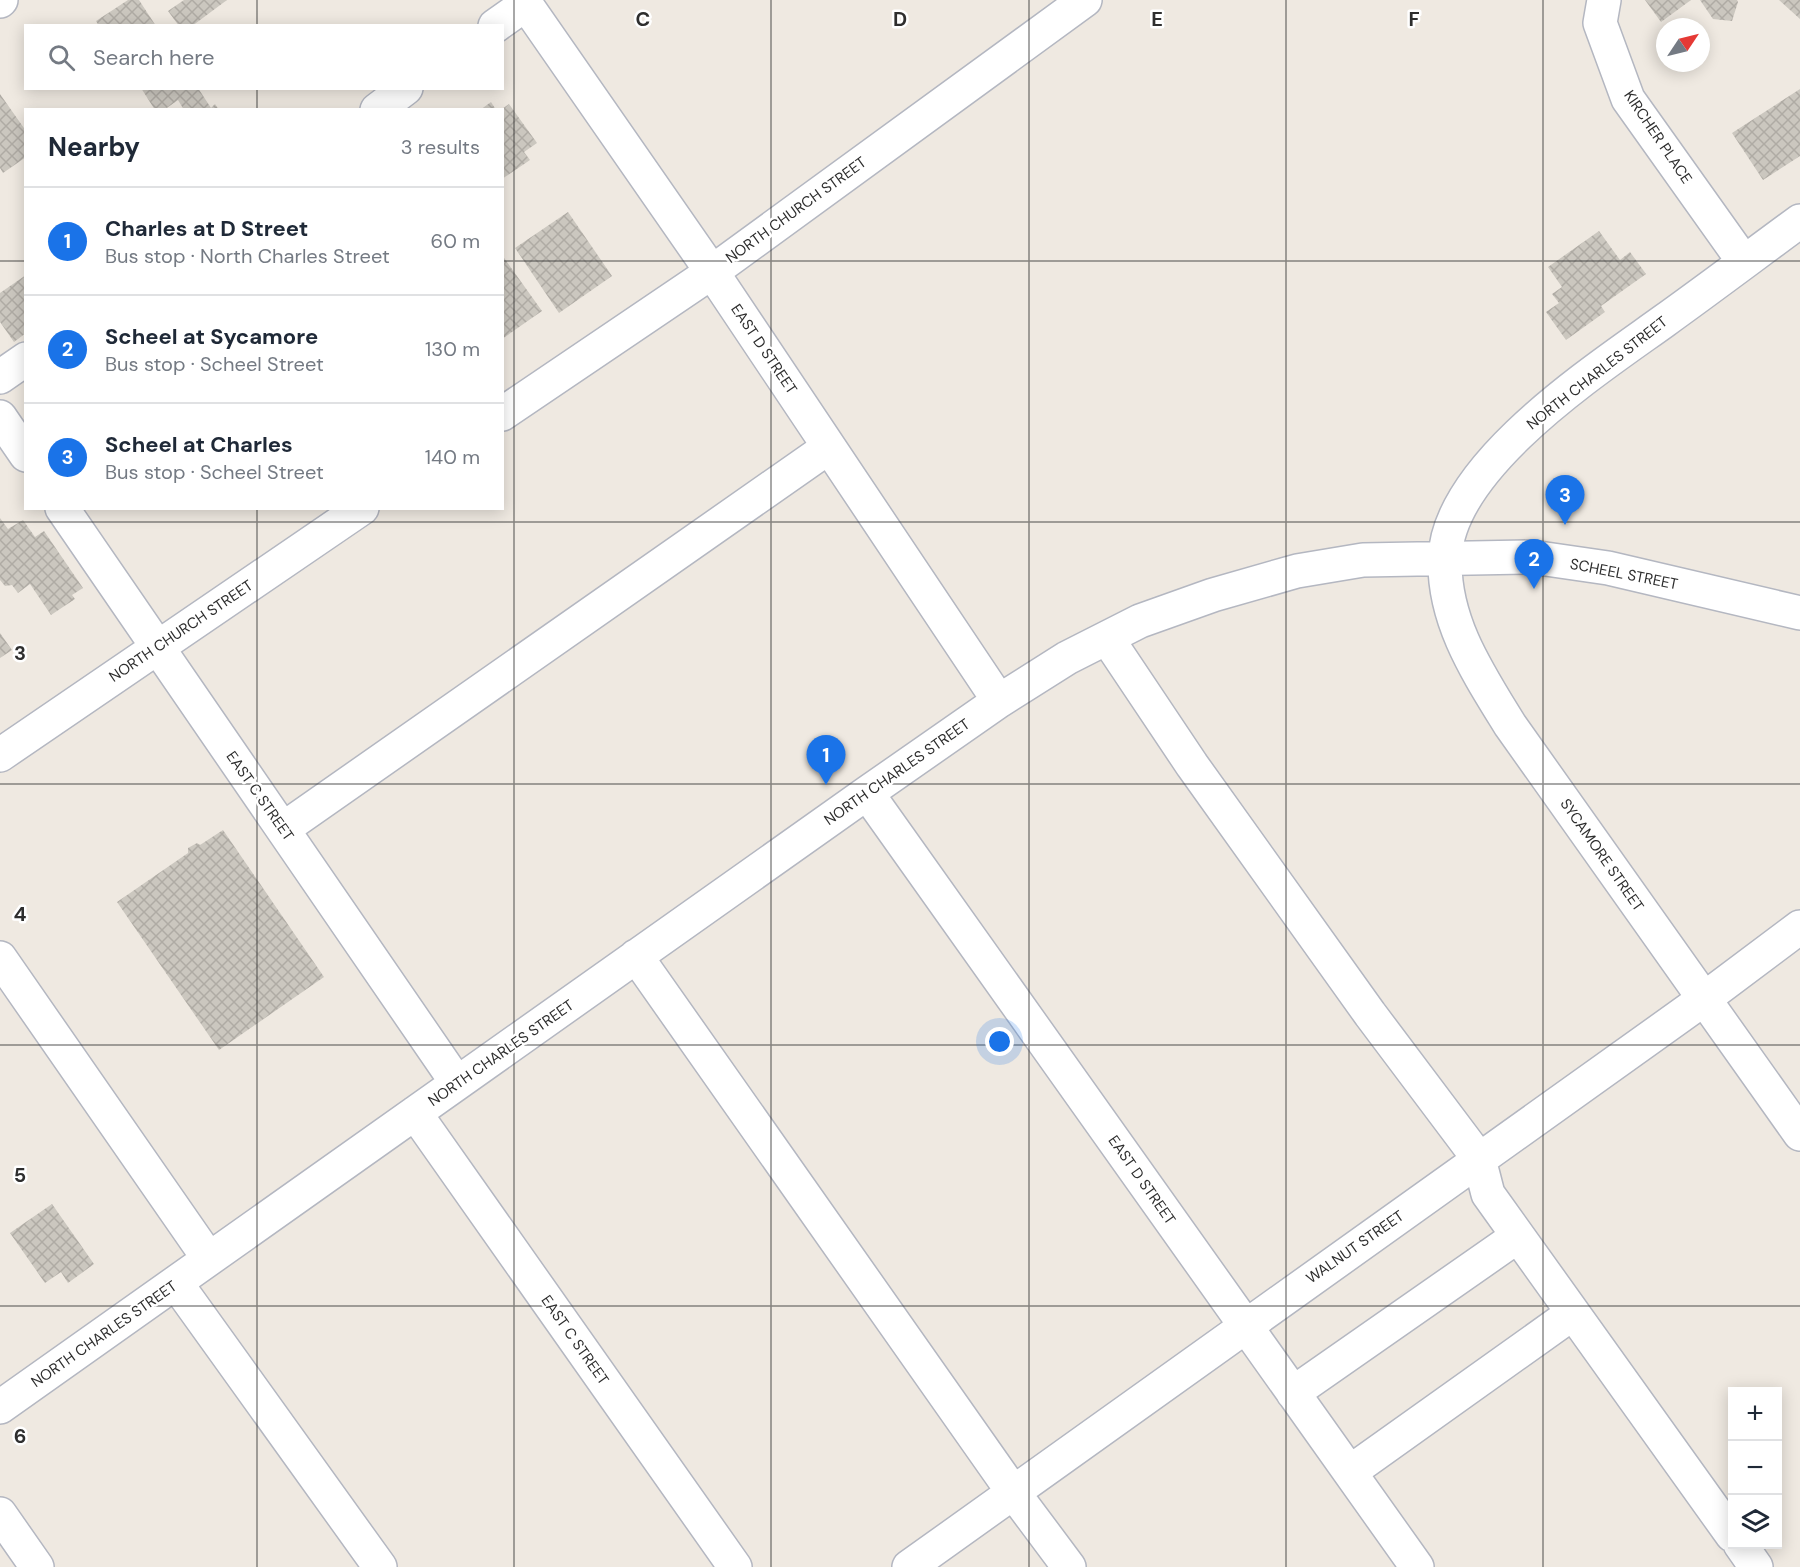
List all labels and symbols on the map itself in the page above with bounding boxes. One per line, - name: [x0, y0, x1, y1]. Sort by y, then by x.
- text: C: [636, 6, 650, 32]
- text: D: [893, 6, 907, 32]
- text: E: [1151, 6, 1163, 32]
- text: F: [1408, 6, 1420, 32]
- north arrow: [1656, 18, 1710, 72]
- street label: KIRCHER PLACE: [1619, 86, 1697, 188]
- street label: NORTH CHURCH STREET: [722, 152, 870, 268]
- street label: EAST D STREET: [726, 300, 802, 398]
- street label: NORTH CHARLES STREET: [1522, 312, 1672, 434]
- pin: 3: [1546, 476, 1584, 525]
- pin: 2: [1514, 540, 1553, 589]
- street label: SCHEEL STREET: [1568, 554, 1680, 594]
- street label: NORTH CHURCH STREET: [105, 575, 257, 687]
- text: 3: [14, 640, 26, 666]
- street label: NORTH CHARLES STREET: [820, 714, 974, 830]
- pin: 1: [806, 736, 846, 785]
- street label: EAST C STREET: [222, 747, 298, 845]
- street label: SYCAMORE STREET: [1556, 795, 1648, 915]
- text: 4: [14, 901, 27, 927]
- street label: NORTH CHARLES STREET: [424, 995, 578, 1111]
- your location: [985, 1027, 1014, 1056]
- street label: EAST D STREET: [1104, 1131, 1180, 1229]
- text: 5: [14, 1162, 26, 1188]
- street label: WALNUT STREET: [1302, 1206, 1408, 1288]
- street label: NORTH CHARLES STREET: [27, 1276, 181, 1392]
- street label: EAST C STREET: [537, 1291, 613, 1389]
- text: 6: [14, 1423, 26, 1449]

